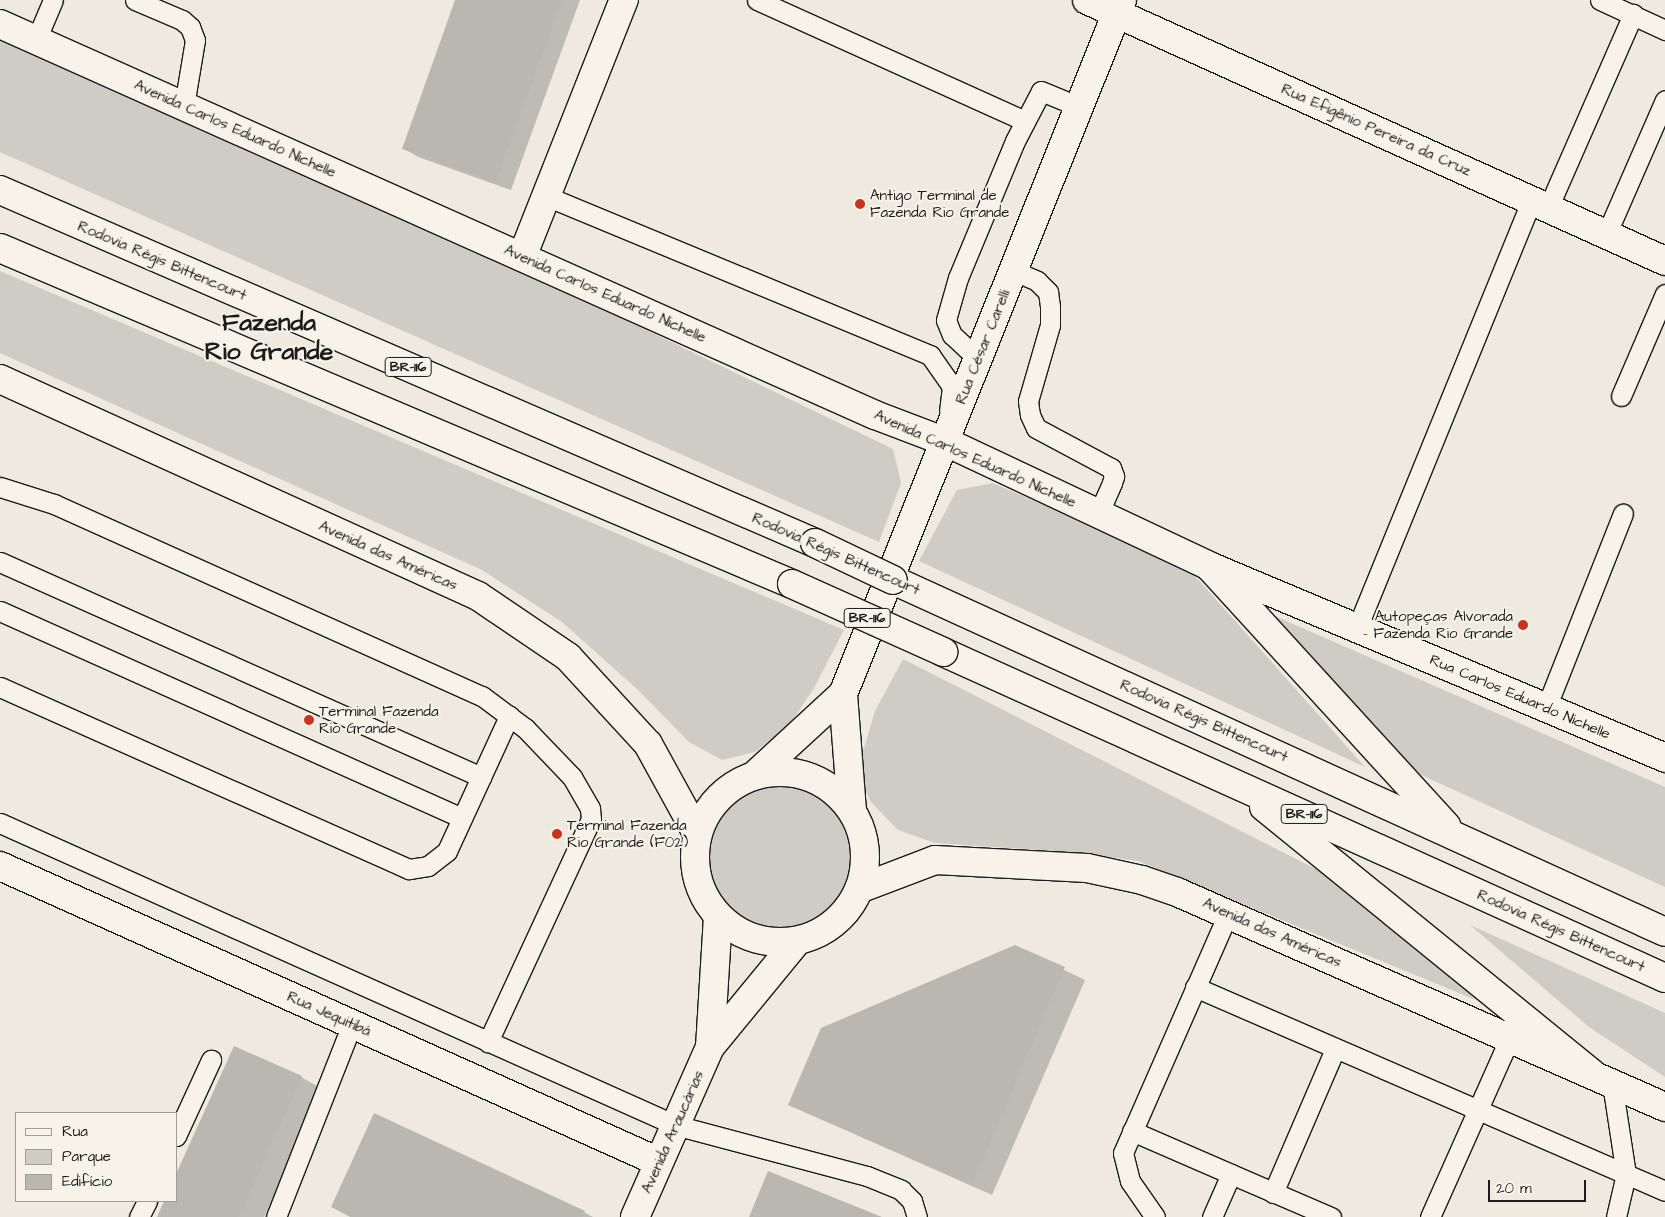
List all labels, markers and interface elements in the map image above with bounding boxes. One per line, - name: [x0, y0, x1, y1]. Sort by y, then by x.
- street label: Avenida Carlos Eduardo Nichelle: [131, 76, 339, 182]
- street label: Rua Efigênio Pereira da Cruz: [1278, 80, 1474, 180]
- place label: Antigo Terminal de Fazenda Rio Grande: [870, 186, 1009, 221]
- marker: Antigo Terminal de Fazenda Rio Grande: [854, 198, 866, 210]
- street label: Rodovia Régis Bittencourt: [75, 217, 249, 305]
- street label: Avenida Carlos Eduardo Nichelle: [501, 241, 709, 347]
- street label: Rua César Carelli: [952, 287, 1014, 407]
- district label: Fazenda Rio Grande: [205, 309, 333, 368]
- road number: BR-116: [384, 356, 432, 378]
- street label: Avenida Carlos Eduardo Nichelle: [871, 406, 1079, 512]
- street label: Rodovia Régis Bittencourt: [749, 509, 923, 599]
- street label: Avenida das Américas: [316, 517, 460, 595]
- road number: BR-116: [843, 606, 891, 630]
- place label: Autopeças Alvorada - Fazenda Rio Grande: [1363, 607, 1513, 642]
- marker: Autopeças Alvorada - Fazenda Rio Grande: [1517, 619, 1529, 631]
- street label: Rua Carlos Eduardo Nichelle: [1427, 651, 1613, 743]
- street label: Rodovia Régis Bittencourt: [1117, 676, 1291, 766]
- place label: Terminal Fazenda Rio Grande: [319, 702, 439, 737]
- marker: Terminal Fazenda Rio Grande: [303, 714, 315, 726]
- road number: BR-116: [1280, 802, 1328, 826]
- place label: Terminal Fazenda Rio Grande (F02): [567, 816, 688, 851]
- marker: Terminal Fazenda Rio Grande (F02): [551, 828, 563, 840]
- street label: Rodovia Régis Bittencourt: [1474, 886, 1648, 976]
- street label: Avenida das Américas: [1200, 894, 1344, 972]
- street label: Rua Jequitibá: [284, 987, 374, 1041]
- street label: Avenida Araucárias: [638, 1068, 708, 1196]
- legend: [15, 1112, 178, 1202]
- text: Rua: [62, 1121, 88, 1142]
- text: Parque: [62, 1146, 111, 1167]
- scale bar: [1490, 1170, 1588, 1202]
- text: Edifício: [62, 1171, 112, 1192]
- text: 20 m: [1496, 1178, 1532, 1199]

